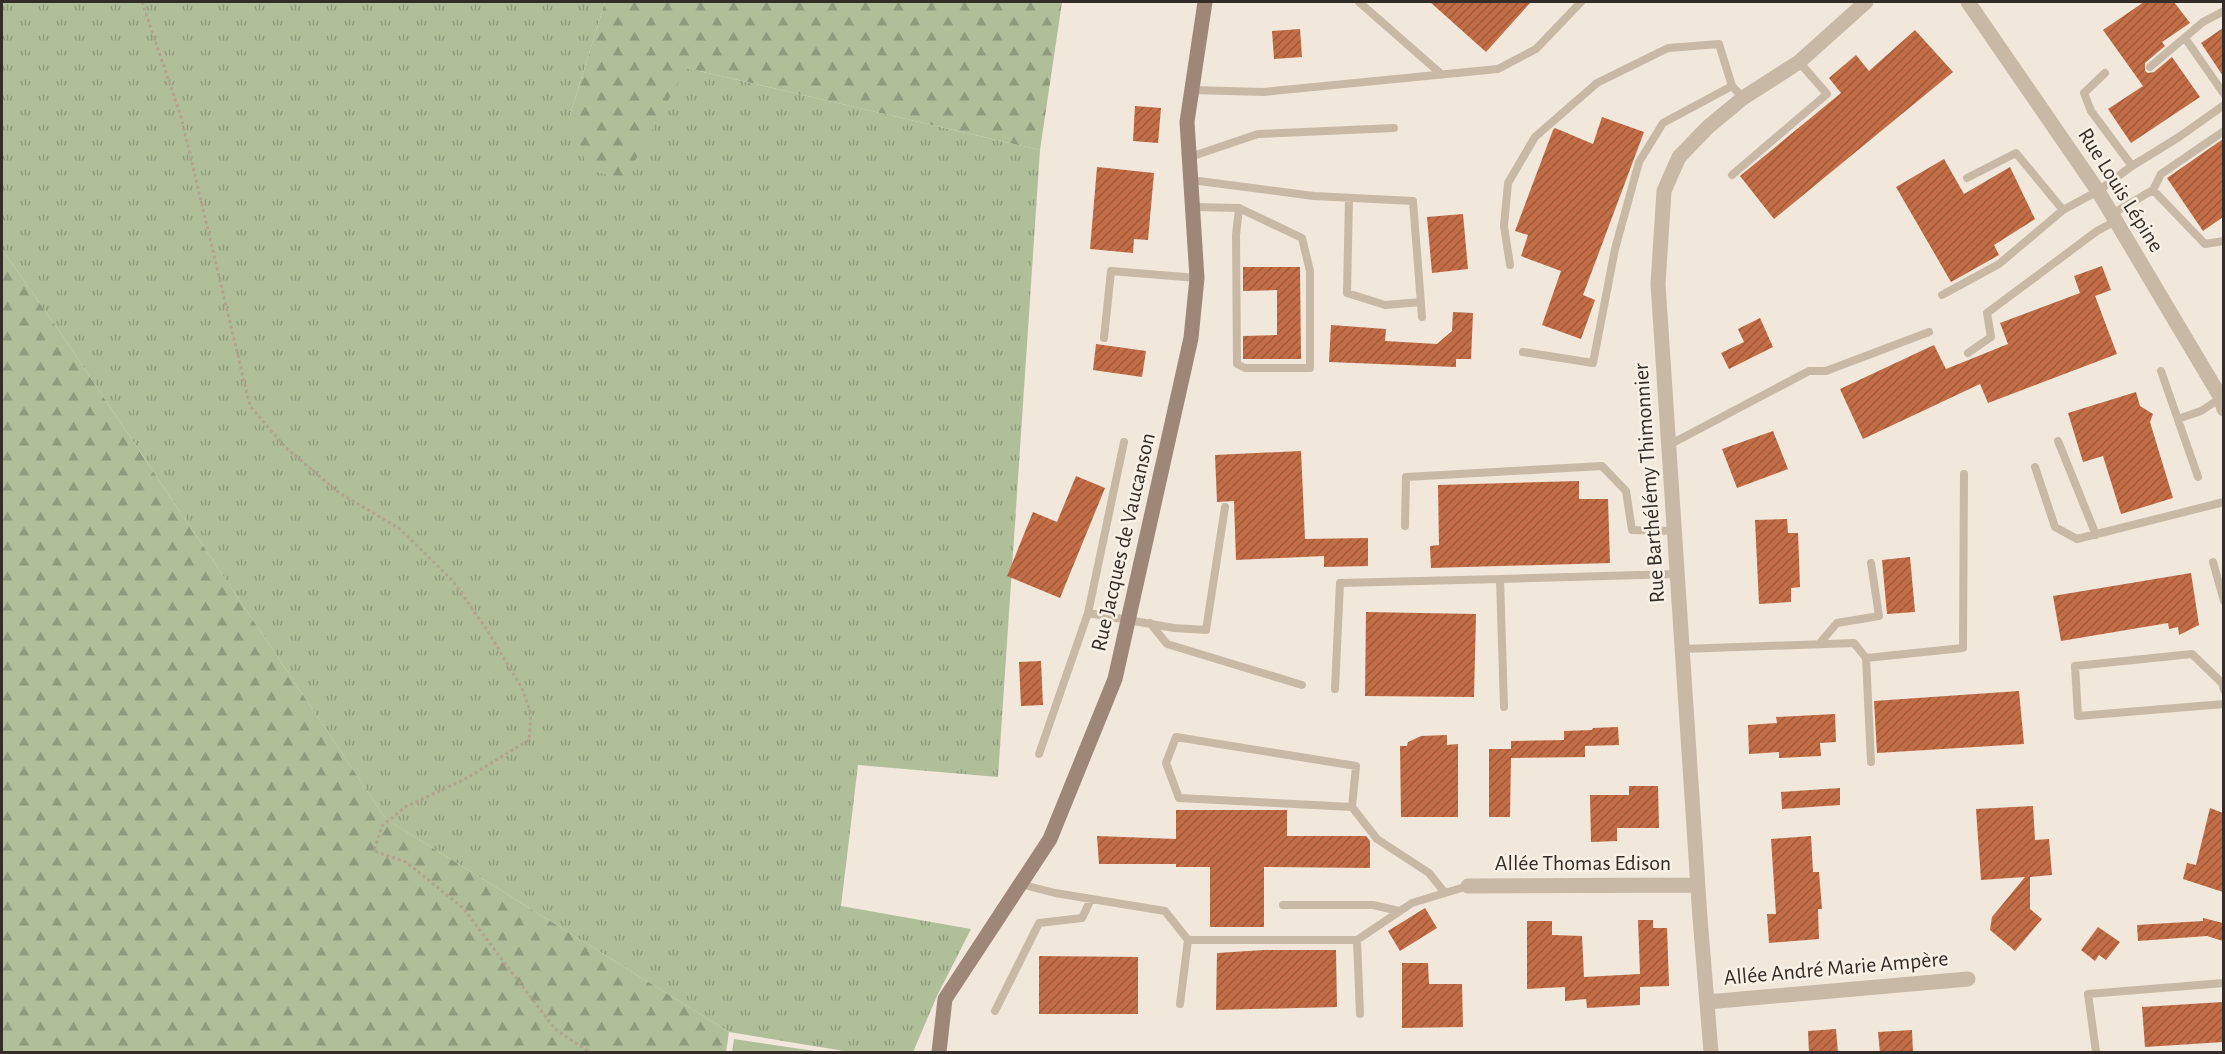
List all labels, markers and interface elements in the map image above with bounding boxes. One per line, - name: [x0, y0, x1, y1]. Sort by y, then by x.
- street label: Rue Louis Lépine: [2074, 124, 2168, 256]
- street label: Rue Barthélémy Thimonnier: [1630, 362, 1668, 604]
- street label: Rue Jacques de Vaucanson: [1087, 431, 1159, 653]
- street label: Allée Thomas Edison: [1495, 852, 1671, 874]
- street label: Allée André Marie Ampère: [1723, 947, 1949, 989]

